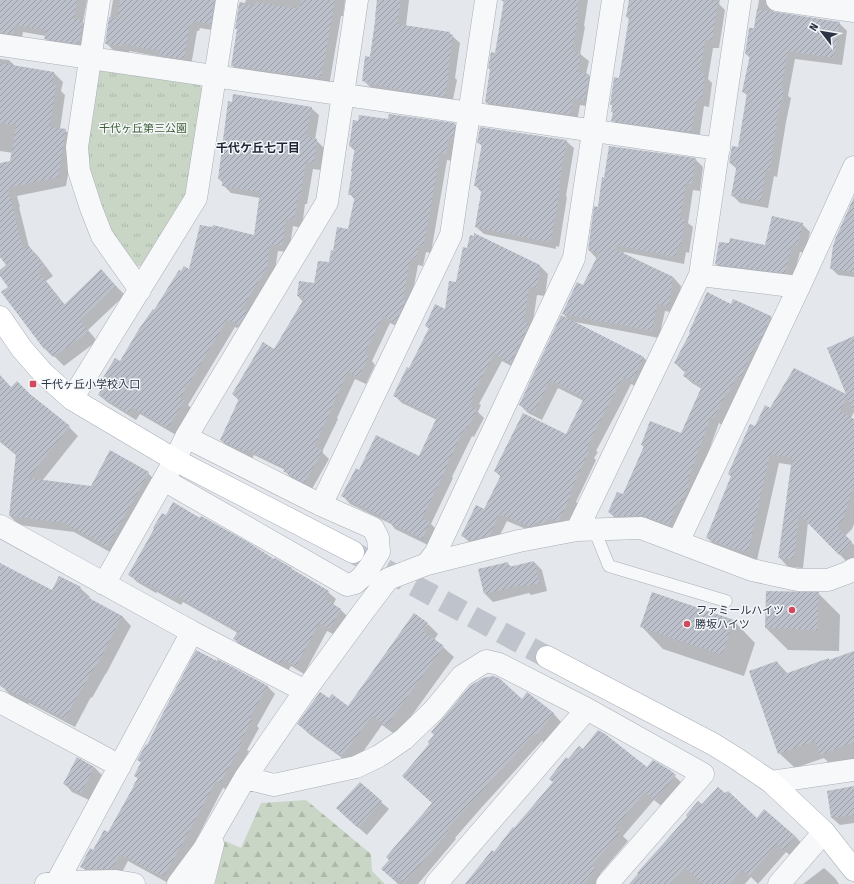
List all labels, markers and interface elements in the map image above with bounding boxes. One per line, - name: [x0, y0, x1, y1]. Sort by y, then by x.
- north arrow: [802, 12, 842, 52]
- text: N: [807, 21, 821, 33]
- park label: 千代ヶ丘第三公園: [99, 122, 187, 135]
- district label: 千代ケ丘七丁目: [216, 141, 300, 155]
- place label: 千代ヶ丘小学校入口: [41, 378, 140, 391]
- marker: 千代ヶ丘小学校入口: [28, 379, 38, 389]
- place label: ファミールハイツ: [696, 604, 784, 617]
- marker: ファミールハイツ: [787, 605, 797, 615]
- place label: 勝坂ハイツ: [695, 618, 750, 631]
- marker: 勝坂ハイツ: [682, 619, 692, 629]

